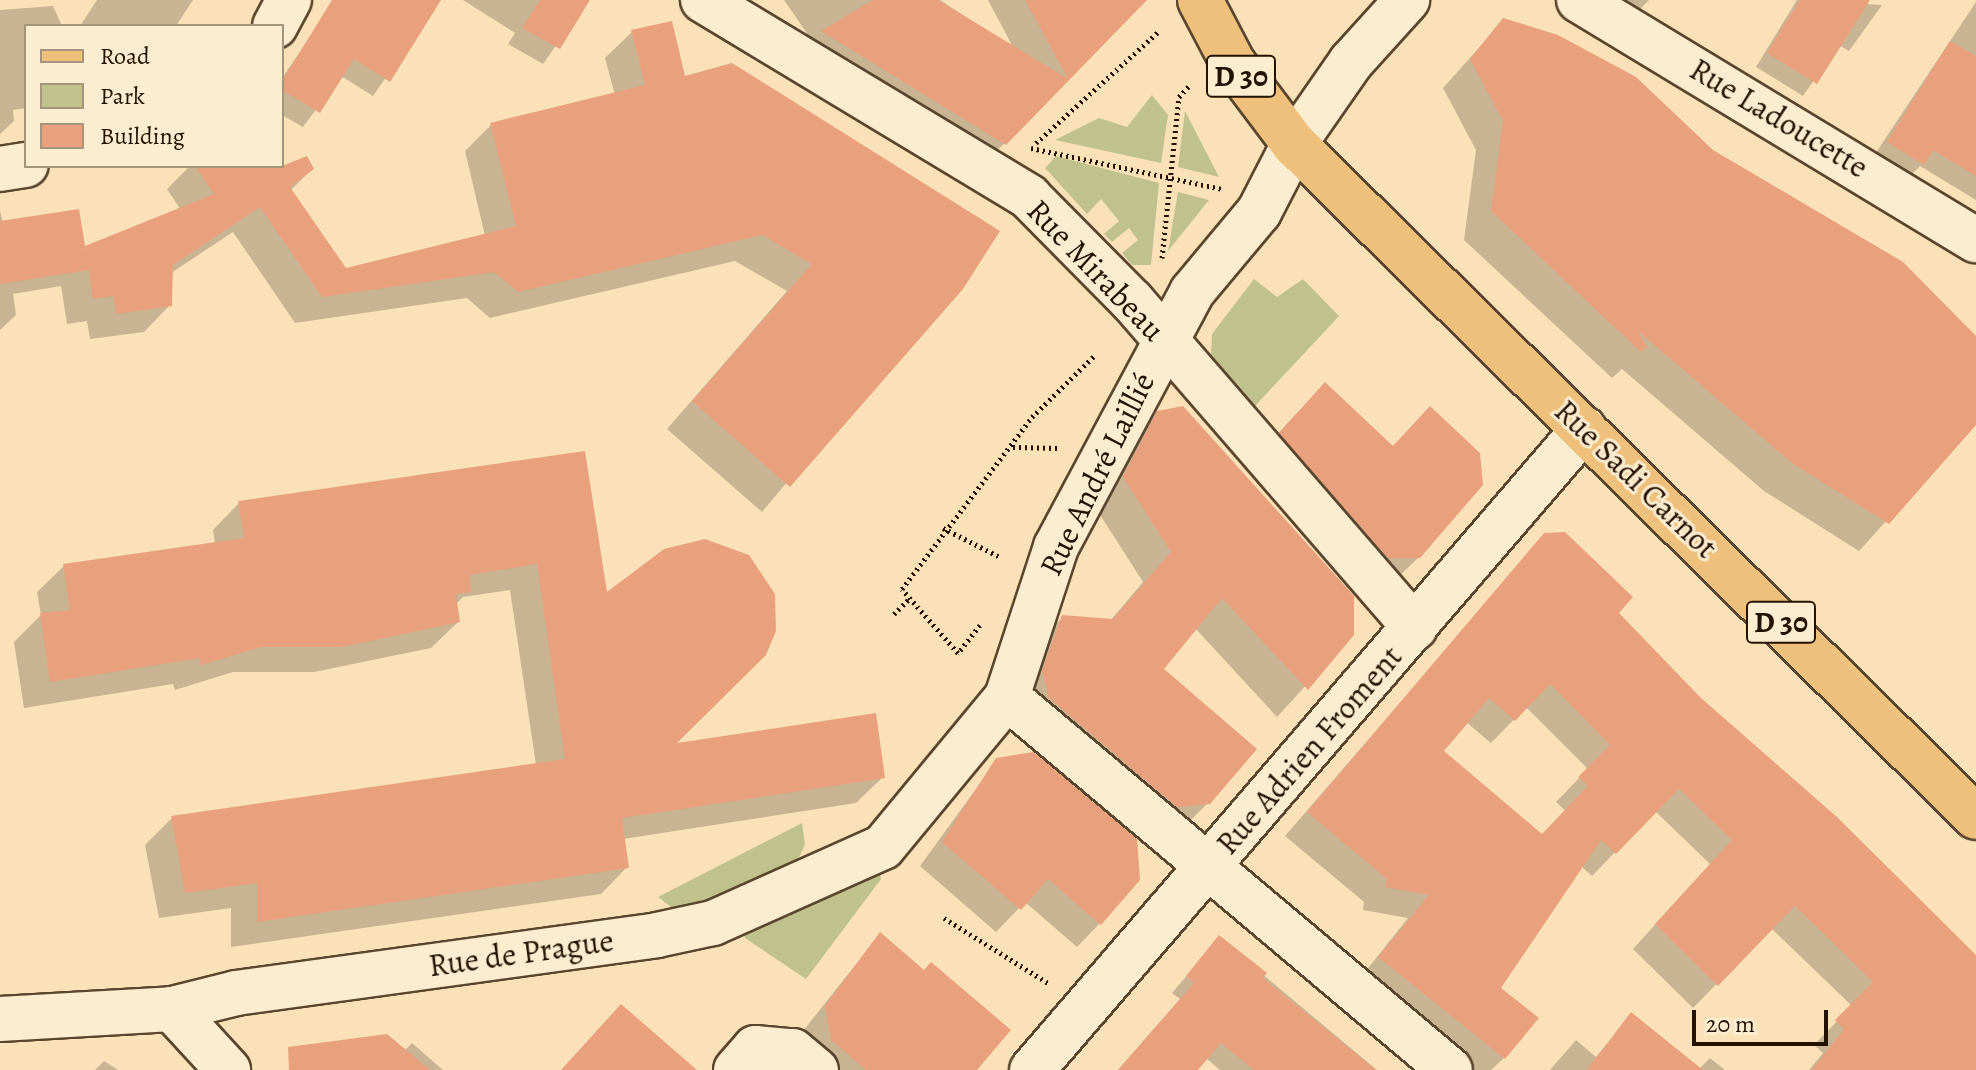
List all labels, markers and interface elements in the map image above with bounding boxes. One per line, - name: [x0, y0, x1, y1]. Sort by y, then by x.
- legend: [24, 24, 284, 168]
- text: Road: [100, 40, 150, 72]
- road number: D 30: [1205, 50, 1277, 102]
- street label: Rue Ladoucette: [1683, 50, 1875, 186]
- text: Park: [100, 80, 145, 112]
- text: Building: [100, 120, 185, 152]
- street label: Rue Mirabeau: [1019, 191, 1173, 349]
- street label: Rue André Laillié: [1031, 366, 1163, 582]
- street label: Rue Sadi Carnot: [1547, 392, 1725, 566]
- road number: D 30: [1745, 596, 1817, 648]
- street label: Rue Adrien Froment: [1208, 638, 1410, 862]
- street label: Rue de Prague: [426, 921, 616, 985]
- scale bar: [1696, 994, 1832, 1044]
- text: 20 m: [1706, 1008, 1755, 1040]

